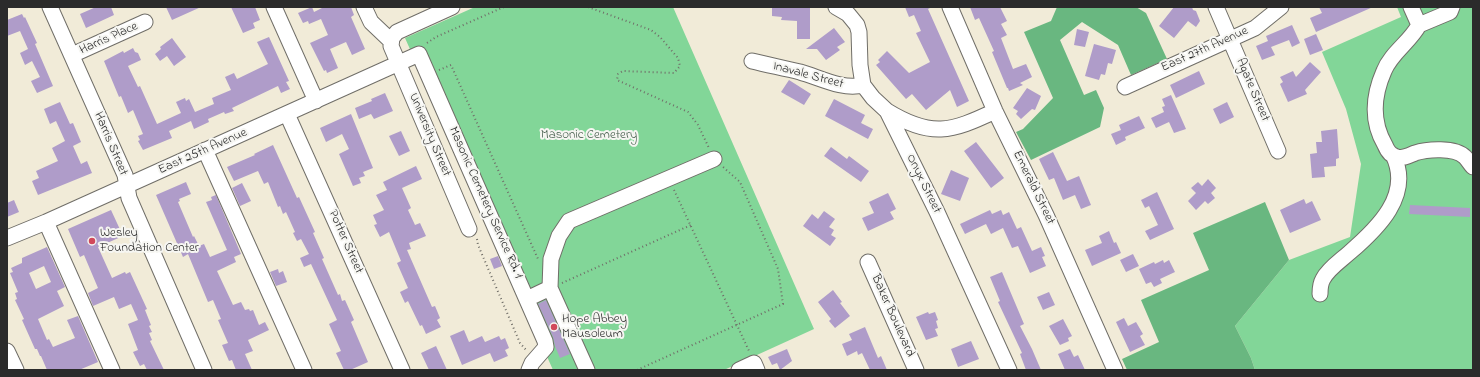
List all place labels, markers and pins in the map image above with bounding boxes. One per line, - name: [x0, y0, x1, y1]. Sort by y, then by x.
- place label: Wesley Foundation Center: [100, 226, 199, 257]
- marker: Wesley Foundation Center: [87, 236, 97, 246]
- place label: Hope Abbey Mausoleum: [562, 312, 627, 343]
- marker: Hope Abbey Mausoleum: [549, 322, 559, 332]

